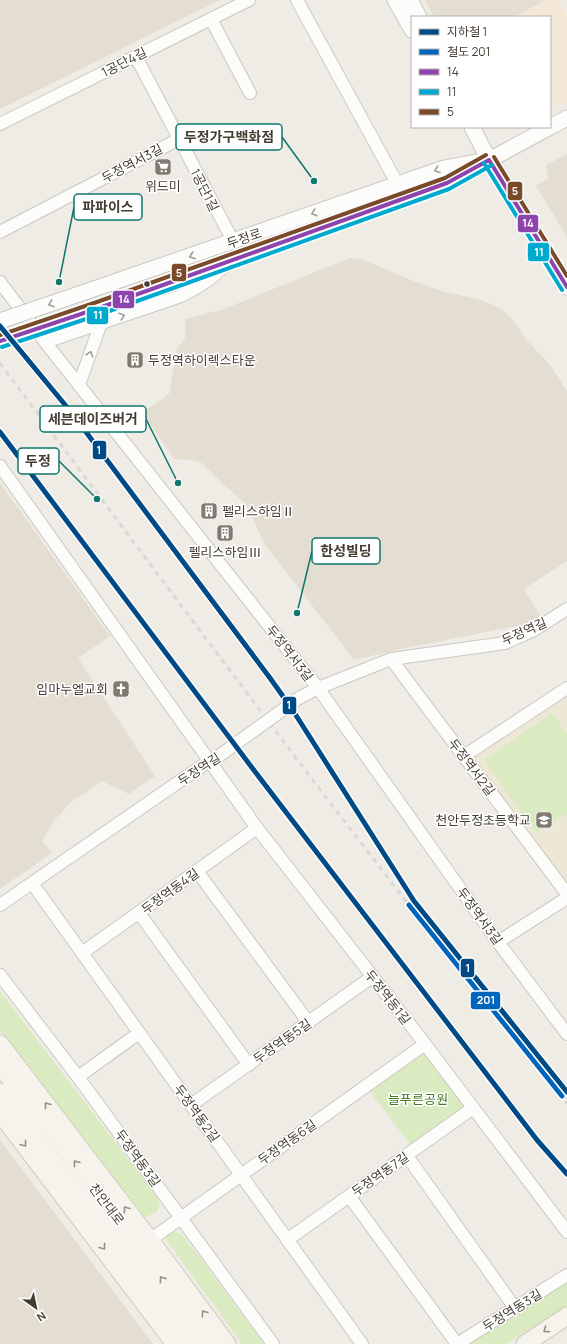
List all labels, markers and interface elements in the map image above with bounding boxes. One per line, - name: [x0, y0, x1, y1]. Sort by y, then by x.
- legend: [411, 16, 551, 128]
- text: 지하철 1: [447, 23, 487, 40]
- street label: 1공단4길: [98, 43, 150, 81]
- text: 철도 201: [447, 43, 490, 60]
- text: 14: [447, 63, 459, 80]
- text: 11: [447, 83, 456, 100]
- text: 5: [447, 103, 454, 120]
- callout: 두정가구백화점: [176, 124, 282, 150]
- text: 두정가구백화점: [184, 127, 274, 146]
- street label: 두정역서3길: [98, 139, 166, 187]
- supermarket icon: 위드미: [153, 157, 173, 177]
- street label: 1공단1길: [187, 165, 223, 215]
- one-way arrow: [434, 166, 441, 174]
- place label: 위드미: [145, 177, 181, 195]
- line badge: 5: [507, 181, 523, 201]
- text: 5: [512, 183, 518, 198]
- callout: 파파이스: [74, 194, 142, 220]
- text: 파파이스: [82, 197, 134, 216]
- one-way arrow: [311, 209, 318, 217]
- line badge: 14: [517, 214, 539, 233]
- text: 14: [522, 215, 534, 230]
- street label: 두정로: [224, 224, 264, 252]
- line badge: 11: [527, 242, 550, 262]
- text: 11: [534, 244, 544, 259]
- one-way arrow: [188, 251, 195, 259]
- line badge: 5: [171, 263, 187, 282]
- text: 5: [176, 265, 182, 280]
- unlabelled marker: [142, 279, 152, 289]
- line badge: 14: [112, 290, 135, 309]
- text: 14: [118, 291, 130, 306]
- one-way arrow: [48, 299, 55, 308]
- line badge: 11: [86, 306, 109, 325]
- text: 11: [93, 307, 103, 322]
- one-way arrow: [118, 312, 125, 321]
- building icon: 두정역하이렉스타운: [125, 350, 145, 370]
- one-way arrow: [85, 351, 93, 358]
- place label: 두정역하이렉스타운: [148, 351, 256, 369]
- callout: 세븐데이즈버거: [40, 406, 146, 432]
- text: 세븐데이즈버거: [48, 409, 138, 428]
- line badge: 1: [92, 440, 107, 460]
- text: 1: [97, 442, 101, 457]
- callout: 두정: [18, 448, 59, 474]
- text: 두정: [25, 451, 51, 470]
- building icon: 펠리스하임Ⅱ: [199, 501, 219, 521]
- place label: 펠리스하임Ⅱ: [222, 502, 295, 520]
- building icon: 펠리스하임Ⅲ: [215, 523, 235, 543]
- callout: 한성빌딩: [312, 538, 380, 564]
- text: 한성빌딩: [320, 541, 372, 560]
- place label: 펠리스하임Ⅲ: [189, 543, 261, 561]
- street label: 두정역길: [498, 613, 550, 649]
- street label: 두정역서3길: [262, 621, 318, 685]
- church icon: 임마누엘교회: [111, 679, 131, 699]
- place label: 임마누엘교회: [36, 680, 108, 698]
- line badge: 1: [282, 696, 297, 715]
- text: 1: [287, 697, 291, 712]
- street label: 두정역서2길: [445, 735, 499, 799]
- street label: 두정역길: [174, 748, 224, 790]
- school or university icon: 천안두정초등학교: [534, 810, 554, 830]
- place label: 천안두정초등학교: [435, 811, 531, 829]
- street label: 두정역동4길: [137, 864, 203, 918]
- street label: 두정역서3길: [453, 884, 507, 948]
- line badge: 1: [460, 958, 475, 978]
- text: 1: [466, 960, 470, 975]
- street label: 두정역동1길: [361, 966, 415, 1028]
- line badge: 201: [470, 991, 501, 1010]
- text: 201: [477, 992, 495, 1007]
- street label: 두정역동5길: [249, 1014, 315, 1068]
- street label: 두정역동2길: [170, 1081, 224, 1145]
- park label: 늘푸른공원: [388, 1090, 448, 1108]
- one-way arrow: [45, 1103, 52, 1110]
- street label: 두정역동6길: [254, 1115, 320, 1169]
- street label: 두정역동3길: [111, 1126, 165, 1190]
- one-way arrow: [19, 1140, 26, 1147]
- street label: 두정역동7길: [348, 1148, 412, 1200]
- one-way arrow: [74, 1161, 81, 1168]
- street label: 천안대로: [85, 1179, 129, 1229]
- one-way arrow: [124, 1206, 131, 1213]
- one-way arrow: [98, 1243, 105, 1250]
- one-way arrow: [160, 1276, 167, 1283]
- street label: 두정역동3길: [479, 1285, 545, 1335]
- north arrow: [16, 1288, 56, 1328]
- text: N: [34, 1308, 49, 1325]
- one-way arrow: [202, 1310, 209, 1317]
- one-way arrow: [543, 1325, 550, 1333]

